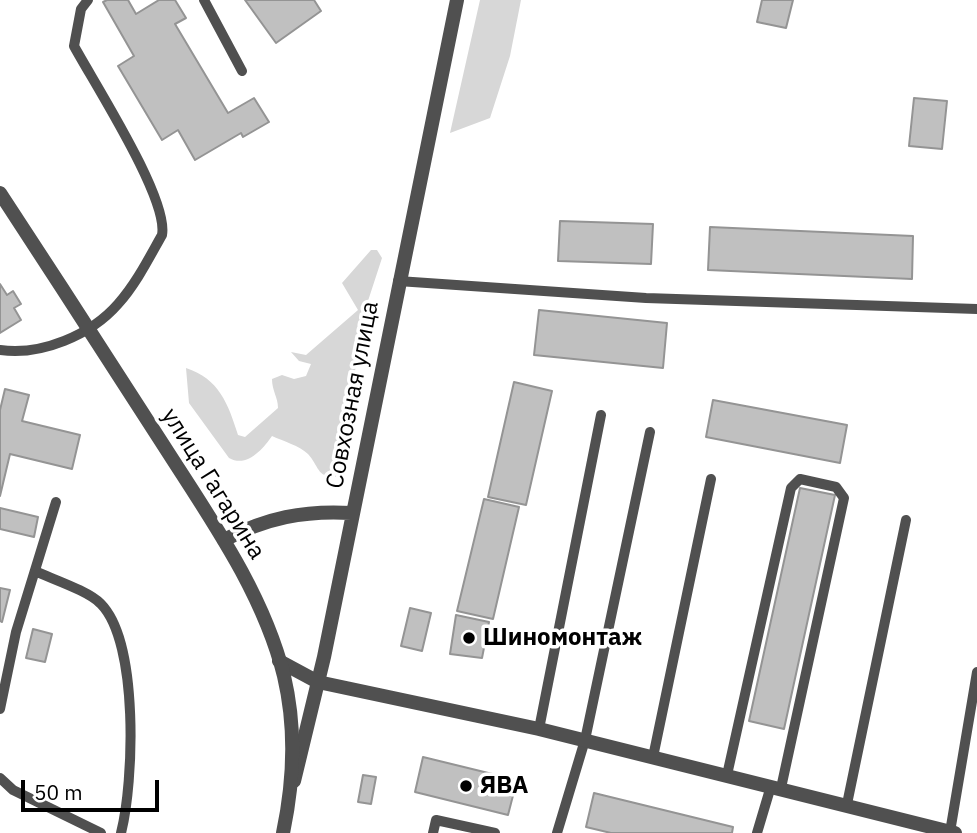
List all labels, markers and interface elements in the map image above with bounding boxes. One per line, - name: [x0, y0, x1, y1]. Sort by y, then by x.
- street label: Совхозная улица: [321, 299, 385, 491]
- street label: улица Гагарина: [155, 403, 271, 565]
- place label: Шиномонтаж: [483, 624, 642, 652]
- marker: Шиномонтаж: [461, 630, 477, 646]
- scale bar: [24, 766, 163, 810]
- place label: ЯВА: [480, 772, 528, 800]
- text: 50 m: [34, 778, 83, 806]
- marker: ЯВА: [458, 778, 474, 794]

